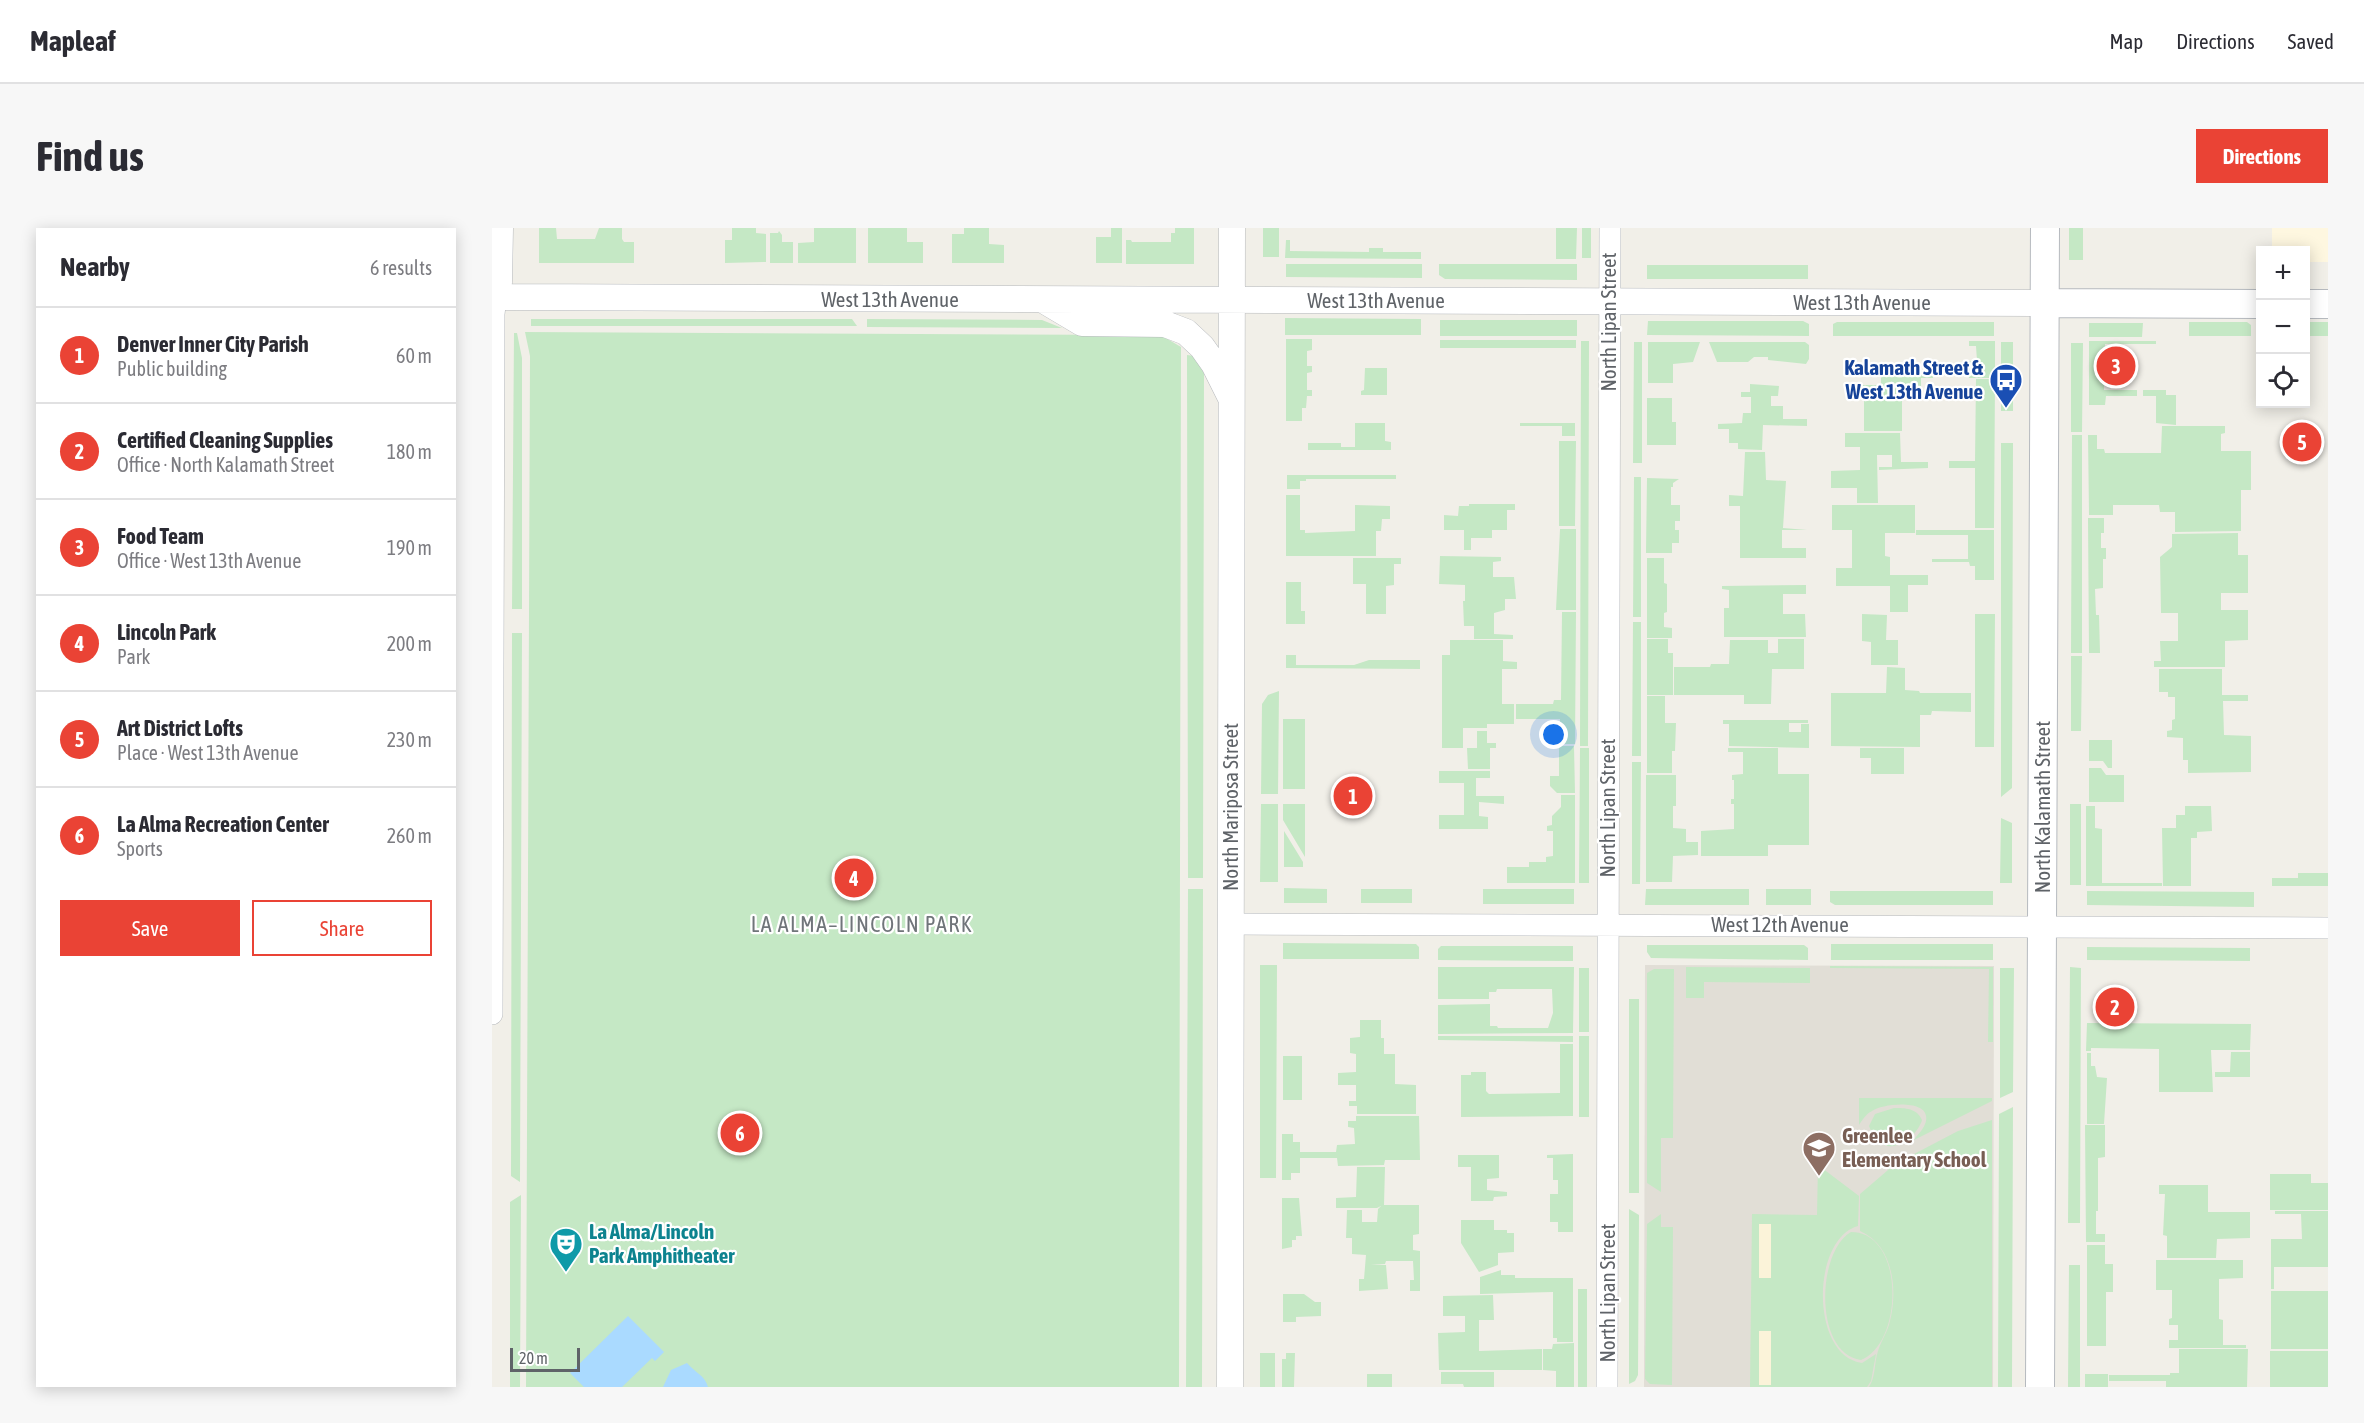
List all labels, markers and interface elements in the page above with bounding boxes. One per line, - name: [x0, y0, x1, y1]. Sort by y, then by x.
- text: Mapleaf: [30, 25, 116, 57]
- text: Map: [2109, 29, 2143, 53]
- text: Directions: [2176, 29, 2255, 53]
- text: Saved: [2288, 29, 2334, 53]
- button: Directions: [2196, 129, 2328, 183]
- text: Find us: [36, 132, 144, 180]
- map controls: [2256, 246, 2310, 408]
- button: +: [2256, 246, 2310, 300]
- text: Nearby: [60, 252, 130, 282]
- street label: North Lipan Street: [1596, 252, 1620, 392]
- text: 6 results: [370, 256, 432, 279]
- street label: West 13th Avenue: [821, 287, 959, 311]
- street label: West 13th Avenue: [1307, 288, 1445, 312]
- street label: West 13th Avenue: [1793, 290, 1931, 314]
- button: −: [2256, 300, 2310, 354]
- text: Denver Inner City Parish: [117, 331, 309, 357]
- text: 1: [75, 344, 84, 367]
- text: 60 m: [396, 344, 432, 367]
- pin: 3: [2096, 344, 2136, 388]
- button: locate: [2256, 354, 2310, 408]
- place label: Kalamath Street & West 13th Avenue: [1844, 355, 1984, 403]
- text: Public building: [117, 357, 227, 380]
- bus stop icon: Kalamath Street & West 13th Avenue: [1988, 362, 2024, 409]
- pin: 5: [2282, 420, 2322, 464]
- text: Certified Cleaning Supplies: [117, 427, 333, 453]
- text: 2: [75, 440, 84, 463]
- text: 180 m: [387, 440, 432, 463]
- text: Office · North Kalamath Street: [117, 453, 335, 476]
- text: Food Team: [117, 523, 204, 549]
- text: 3: [75, 536, 84, 559]
- text: 190 m: [387, 536, 432, 559]
- text: Office · West 13th Avenue: [117, 549, 301, 572]
- text: Lincoln Park: [117, 619, 216, 645]
- text: 4: [75, 632, 84, 655]
- text: 200 m: [387, 632, 432, 655]
- text: Park: [117, 645, 150, 668]
- text: Art District Lofts: [117, 715, 243, 741]
- your location: [1539, 720, 1568, 749]
- street label: North Kalamath Street: [2030, 721, 2054, 893]
- street label: North Mariposa Street: [1218, 723, 1242, 891]
- text: 5: [75, 728, 84, 751]
- text: 230 m: [387, 728, 432, 751]
- street label: North Lipan Street: [1595, 738, 1619, 878]
- text: Place · West 13th Avenue: [117, 741, 299, 764]
- pin: 1: [1334, 774, 1372, 818]
- text: La Alma Recreation Center: [117, 811, 329, 837]
- text: 6: [75, 824, 84, 847]
- text: 260 m: [387, 824, 432, 847]
- text: Sports: [117, 837, 163, 860]
- pin: 4: [834, 856, 874, 900]
- button: Save: [60, 900, 240, 956]
- button: Share: [252, 900, 432, 956]
- district label: LA ALMA–LINCOLN PARK: [751, 911, 973, 937]
- street label: West 12th Avenue: [1711, 912, 1849, 936]
- pin: 2: [2096, 984, 2134, 1030]
- pin: 6: [720, 1110, 760, 1156]
- place label: Greenlee Elementary School: [1842, 1123, 1987, 1171]
- school or university icon: Greenlee Elementary School: [1801, 1130, 1837, 1177]
- place label: La Alma/Lincoln Park Amphitheater: [589, 1219, 735, 1267]
- street label: North Lipan Street: [1595, 1223, 1619, 1363]
- theatre icon: La Alma/Lincoln Park Amphitheater: [548, 1226, 584, 1273]
- scale bar: [510, 1345, 580, 1372]
- text: 20 m: [519, 1349, 548, 1367]

